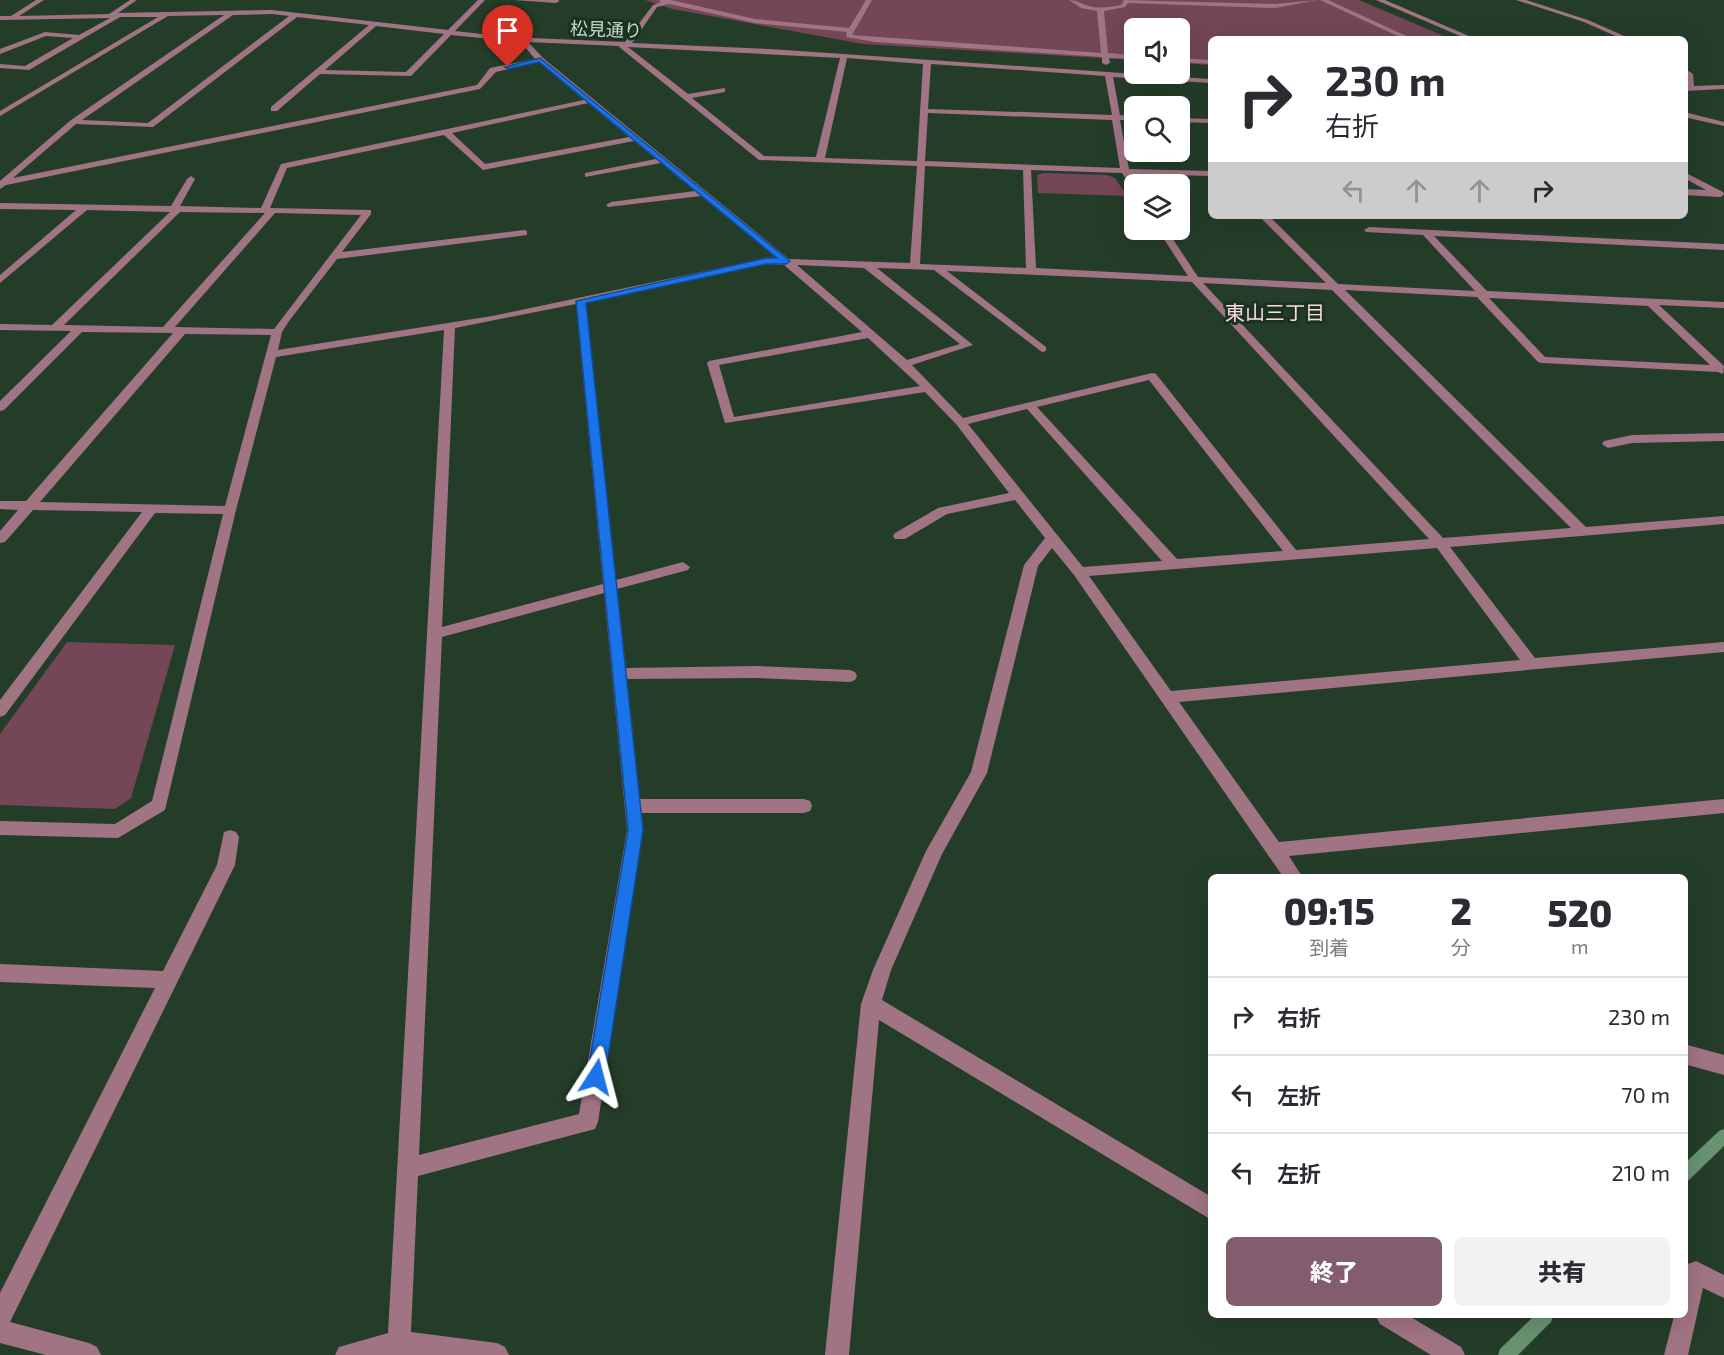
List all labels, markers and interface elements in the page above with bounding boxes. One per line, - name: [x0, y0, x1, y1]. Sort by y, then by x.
- pin: [482, 5, 533, 67]
- icon: arrive: [491, 14, 524, 47]
- street label: 松見通り: [570, 17, 642, 41]
- map controls: [1124, 18, 1190, 240]
- button: sound: [1124, 18, 1190, 84]
- text: 230 m: [1325, 54, 1446, 104]
- icon: right: [1226, 60, 1304, 138]
- button: search: [1124, 96, 1190, 162]
- text: 右折: [1325, 109, 1379, 141]
- button: layers: [1124, 174, 1190, 240]
- icon: left: [1337, 174, 1370, 207]
- icon: ahead: [1400, 174, 1433, 207]
- icon: ahead: [1463, 174, 1496, 207]
- icon: right: [1526, 174, 1559, 207]
- district label: 東山三丁目: [1225, 300, 1325, 324]
- text: 09:15: [1284, 889, 1375, 932]
- text: 2: [1450, 889, 1472, 932]
- text: 520: [1547, 891, 1612, 934]
- text: m: [1571, 934, 1589, 958]
- text: 到着: [1309, 935, 1349, 959]
- text: 分: [1451, 935, 1471, 959]
- icon: right: [1226, 1000, 1259, 1033]
- text: 230 m: [1608, 1003, 1670, 1029]
- text: 右折: [1277, 1004, 1321, 1030]
- position arrow: [564, 1045, 628, 1109]
- icon: left: [1226, 1078, 1259, 1111]
- text: 70 m: [1621, 1081, 1670, 1107]
- text: 左折: [1277, 1082, 1321, 1108]
- icon: left: [1226, 1156, 1259, 1189]
- text: 210 m: [1611, 1159, 1670, 1185]
- text: 左折: [1277, 1160, 1321, 1186]
- button: 終了: [1226, 1237, 1442, 1306]
- button: 共有: [1454, 1237, 1670, 1306]

